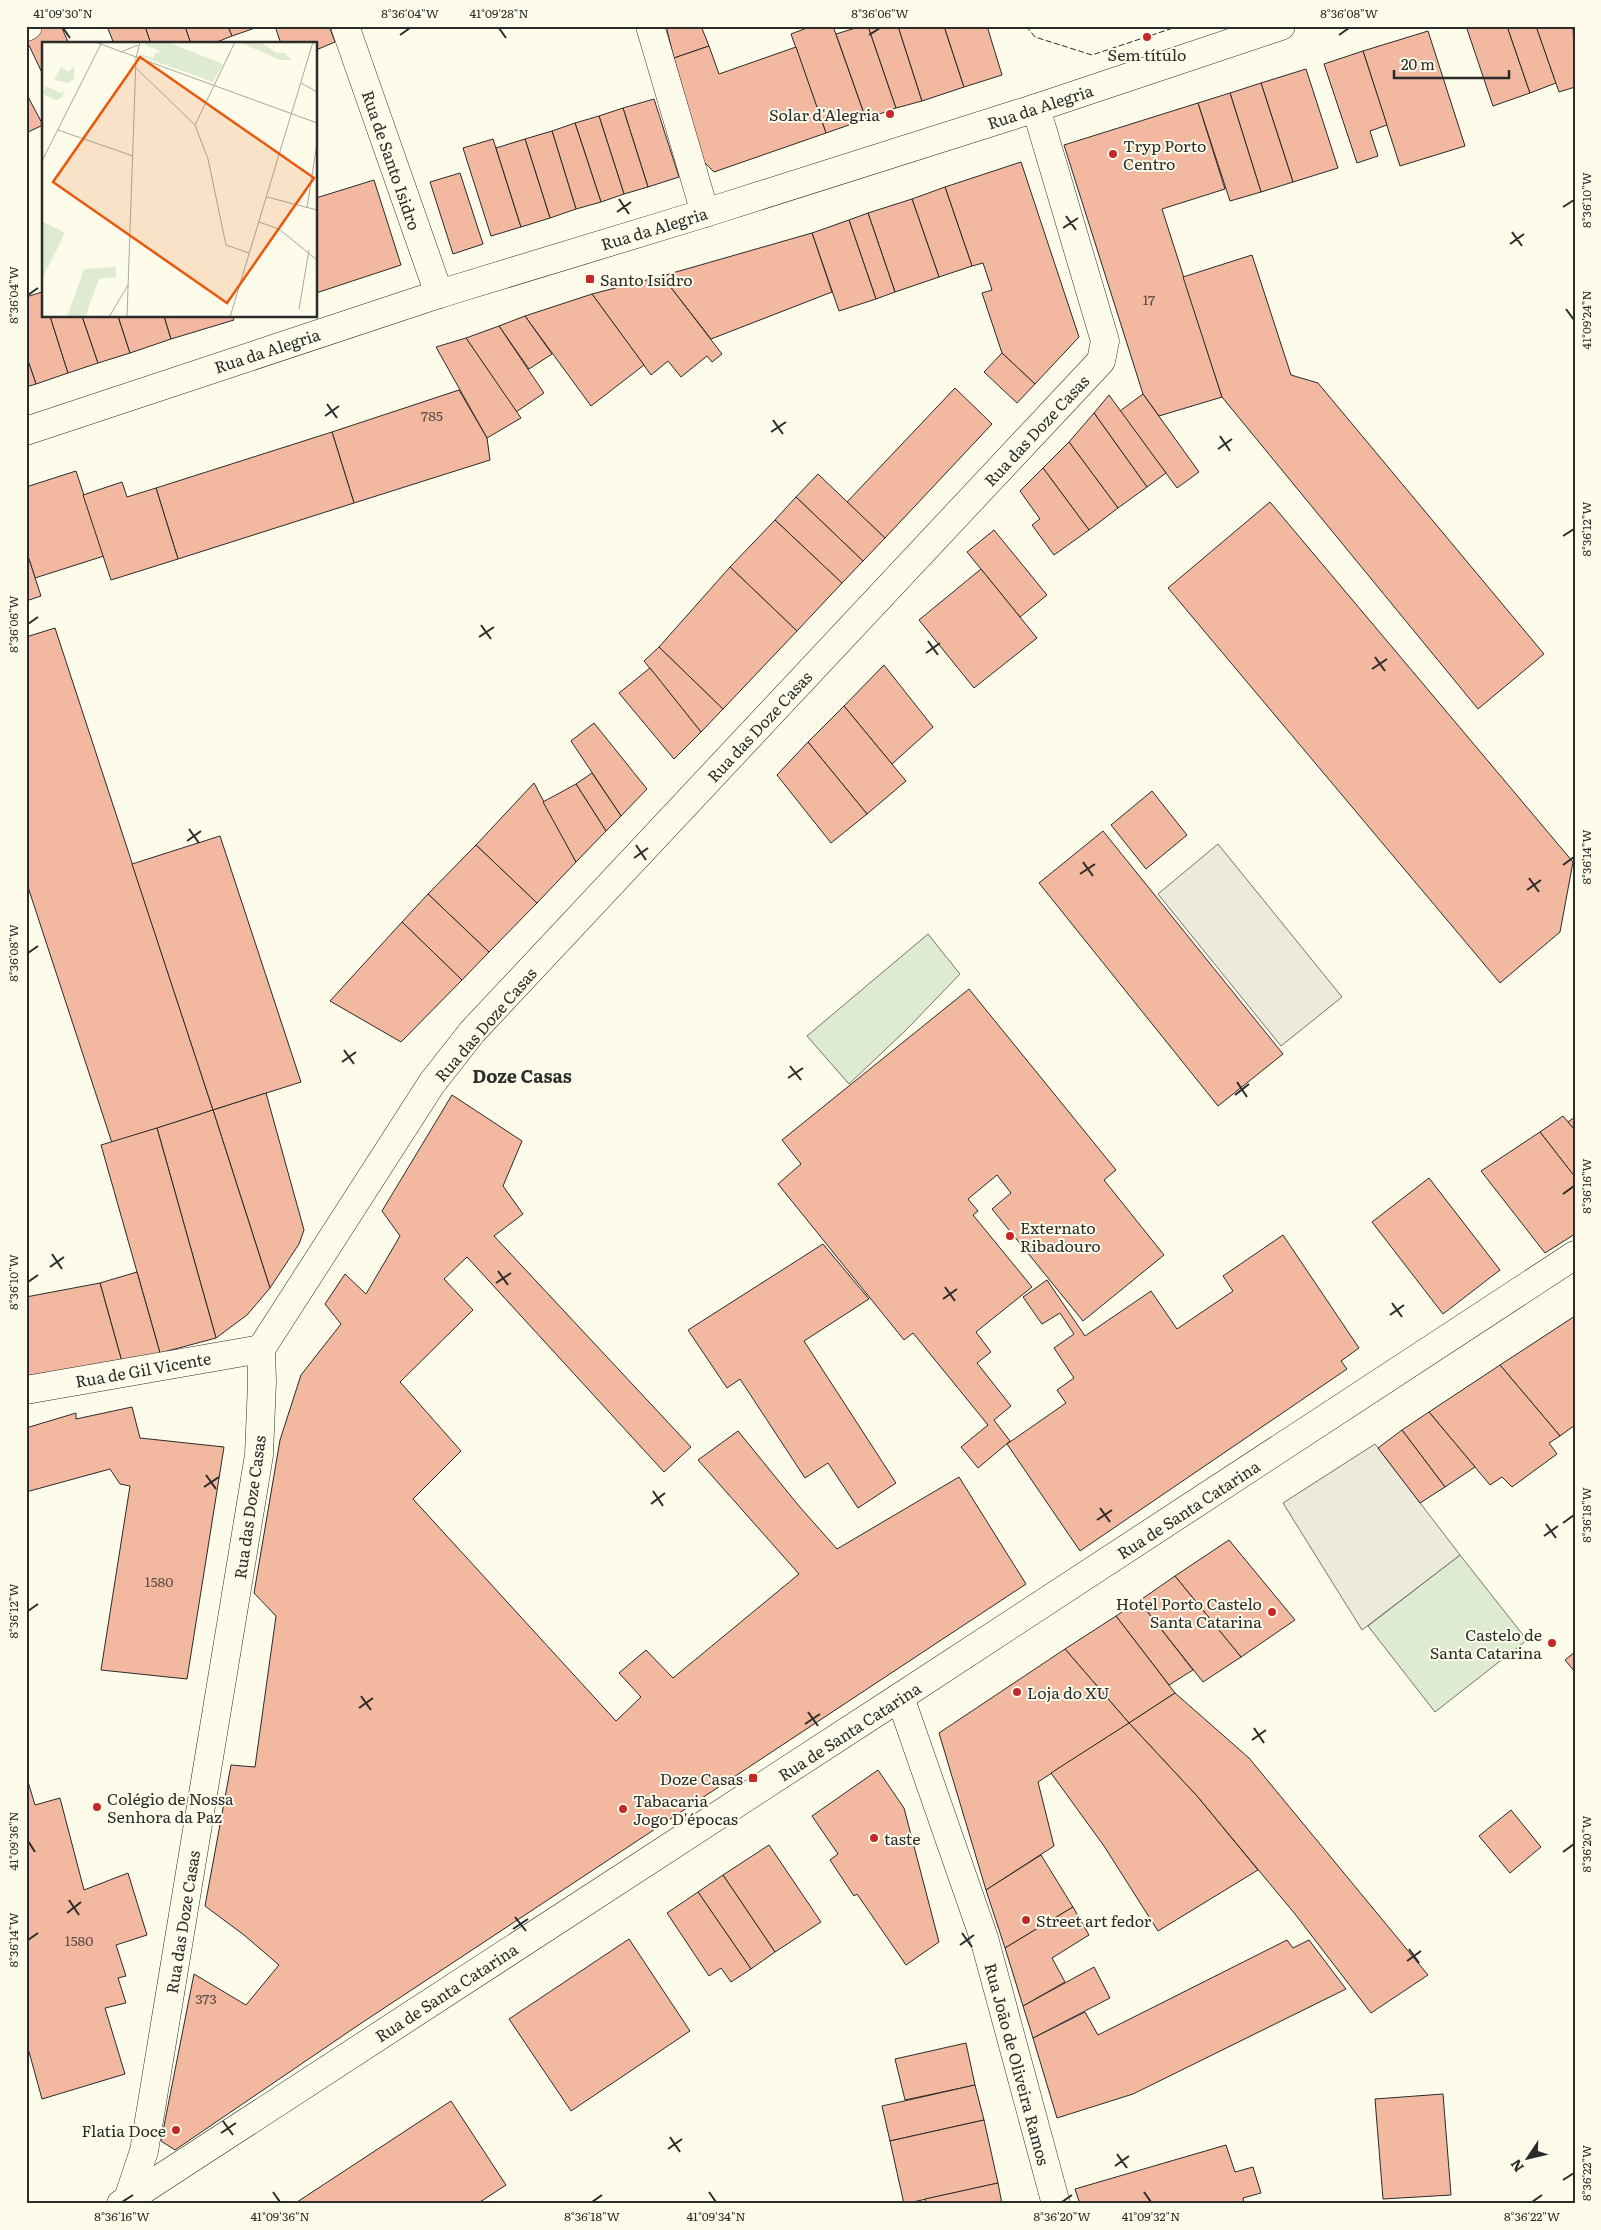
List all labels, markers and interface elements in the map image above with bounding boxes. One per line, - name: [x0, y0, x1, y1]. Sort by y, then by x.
- text: 41°09'30"N: [33, 4, 93, 22]
- text: 8°36'04"W: [381, 4, 439, 22]
- text: 41°09'28"N: [470, 4, 528, 22]
- text: 8°36'06"W: [851, 4, 909, 22]
- text: 8°36'08"W: [1320, 4, 1378, 22]
- marker: Sem título: [1141, 31, 1153, 43]
- inset map: [42, 42, 318, 318]
- place label: Sem título: [1108, 42, 1186, 66]
- scale bar: [1394, 48, 1508, 80]
- text: 20 m: [1401, 52, 1435, 75]
- street label: Rua da Alegria: [984, 77, 1096, 134]
- street label: Rua de Santo Isidro: [357, 87, 427, 233]
- place label: Solar d'Alegria: [769, 102, 880, 126]
- marker: Solar d'Alegria: [884, 108, 896, 120]
- place label: Tryp Porto Centro: [1123, 133, 1206, 175]
- marker: Tryp Porto Centro: [1107, 148, 1119, 160]
- text: 8°36'10"W: [1577, 172, 1595, 228]
- street label: Rua da Alegria: [598, 200, 711, 256]
- text: 8°36'04"W: [4, 266, 22, 324]
- place label: Santo Isidro: [600, 267, 693, 291]
- marker: Santo Isidro: [584, 273, 596, 285]
- house number: 17: [1143, 289, 1155, 309]
- text: 41°09'24"N: [1577, 291, 1595, 349]
- street label: Rua da Alegria: [211, 321, 323, 378]
- street label: Rua das Doze Casas: [978, 369, 1094, 491]
- house number: 785: [421, 405, 443, 425]
- text: 8°36'12"W: [1577, 501, 1595, 557]
- text: 8°36'06"W: [4, 595, 22, 653]
- street label: Rua das Doze Casas: [701, 665, 817, 787]
- text: 8°36'14"W: [1577, 829, 1595, 885]
- text: 8°36'08"W: [4, 924, 22, 982]
- street label: Rua das Doze Casas: [430, 963, 540, 1085]
- district label: Doze Casas: [472, 1064, 572, 1086]
- text: 8°36'16"W: [1577, 1158, 1595, 1214]
- place label: Externato Ribadouro: [1020, 1215, 1101, 1257]
- marker: Externato Ribadouro: [1004, 1230, 1016, 1242]
- text: 8°36'10"W: [4, 1254, 22, 1310]
- street label: Rua de Gil Vicente: [73, 1345, 213, 1393]
- street label: Rua das Doze Casas: [227, 1434, 271, 1580]
- street label: Rua de Santa Catarina: [1112, 1453, 1265, 1564]
- text: 8°36'18"W: [1577, 1487, 1595, 1543]
- house number: 1580: [145, 1571, 173, 1591]
- text: 8°36'12"W: [4, 1583, 22, 1639]
- place label: Hotel Porto Castelo Santa Catarina: [1116, 1591, 1262, 1633]
- marker: Hotel Porto Castelo Santa Catarina: [1266, 1606, 1278, 1618]
- place label: Castelo de Santa Catarina: [1430, 1622, 1542, 1664]
- marker: Castelo de Santa Catarina: [1546, 1637, 1558, 1649]
- street label: Rua de Santa Catarina: [773, 1675, 926, 1786]
- place label: Loja do XU: [1027, 1680, 1110, 1704]
- marker: Loja do XU: [1011, 1686, 1023, 1698]
- place label: Doze Casas: [660, 1766, 743, 1790]
- marker: Doze Casas: [747, 1772, 759, 1784]
- place label: Colégio de Nossa Senhora da Paz: [107, 1786, 234, 1828]
- place label: Tabacaria Jogo D'épocas: [633, 1788, 738, 1830]
- marker: Colégio de Nossa Senhora da Paz: [91, 1801, 103, 1813]
- marker: Tabacaria Jogo D'épocas: [617, 1803, 629, 1815]
- text: 41°09'36"N: [4, 1811, 22, 1871]
- text: 8°36'20"W: [1577, 1815, 1595, 1873]
- place label: taste: [884, 1826, 921, 1850]
- marker: taste: [868, 1832, 880, 1844]
- street label: Rua das Doze Casas: [159, 1849, 205, 1995]
- place label: Street art fedor: [1036, 1908, 1152, 1932]
- text: 8°36'14"W: [4, 1912, 22, 1968]
- marker: Street art fedor: [1020, 1914, 1032, 1926]
- house number: 1580: [65, 1930, 93, 1950]
- street label: Rua de Santa Catarina: [370, 1936, 523, 2047]
- street label: Rua João de Oliveira Ramos: [979, 1960, 1057, 2168]
- house number: 373: [195, 1988, 217, 2008]
- place label: Flatia Doce: [82, 2118, 166, 2142]
- marker: Flatia Doce: [170, 2124, 182, 2136]
- north arrow: [1504, 2132, 1554, 2182]
- text: 8°36'22"W: [1577, 2145, 1595, 2201]
- text: N: [1505, 2155, 1528, 2177]
- text: 8°36'16"W: [94, 2207, 150, 2225]
- text: 41°09'36"N: [250, 2207, 310, 2225]
- text: 8°36'18"W: [564, 2207, 620, 2225]
- text: 41°09'34"N: [686, 2207, 746, 2225]
- text: 8°36'20"W: [1033, 2207, 1091, 2225]
- text: 41°09'32"N: [1122, 2207, 1180, 2225]
- text: 8°36'22"W: [1504, 2207, 1560, 2225]

